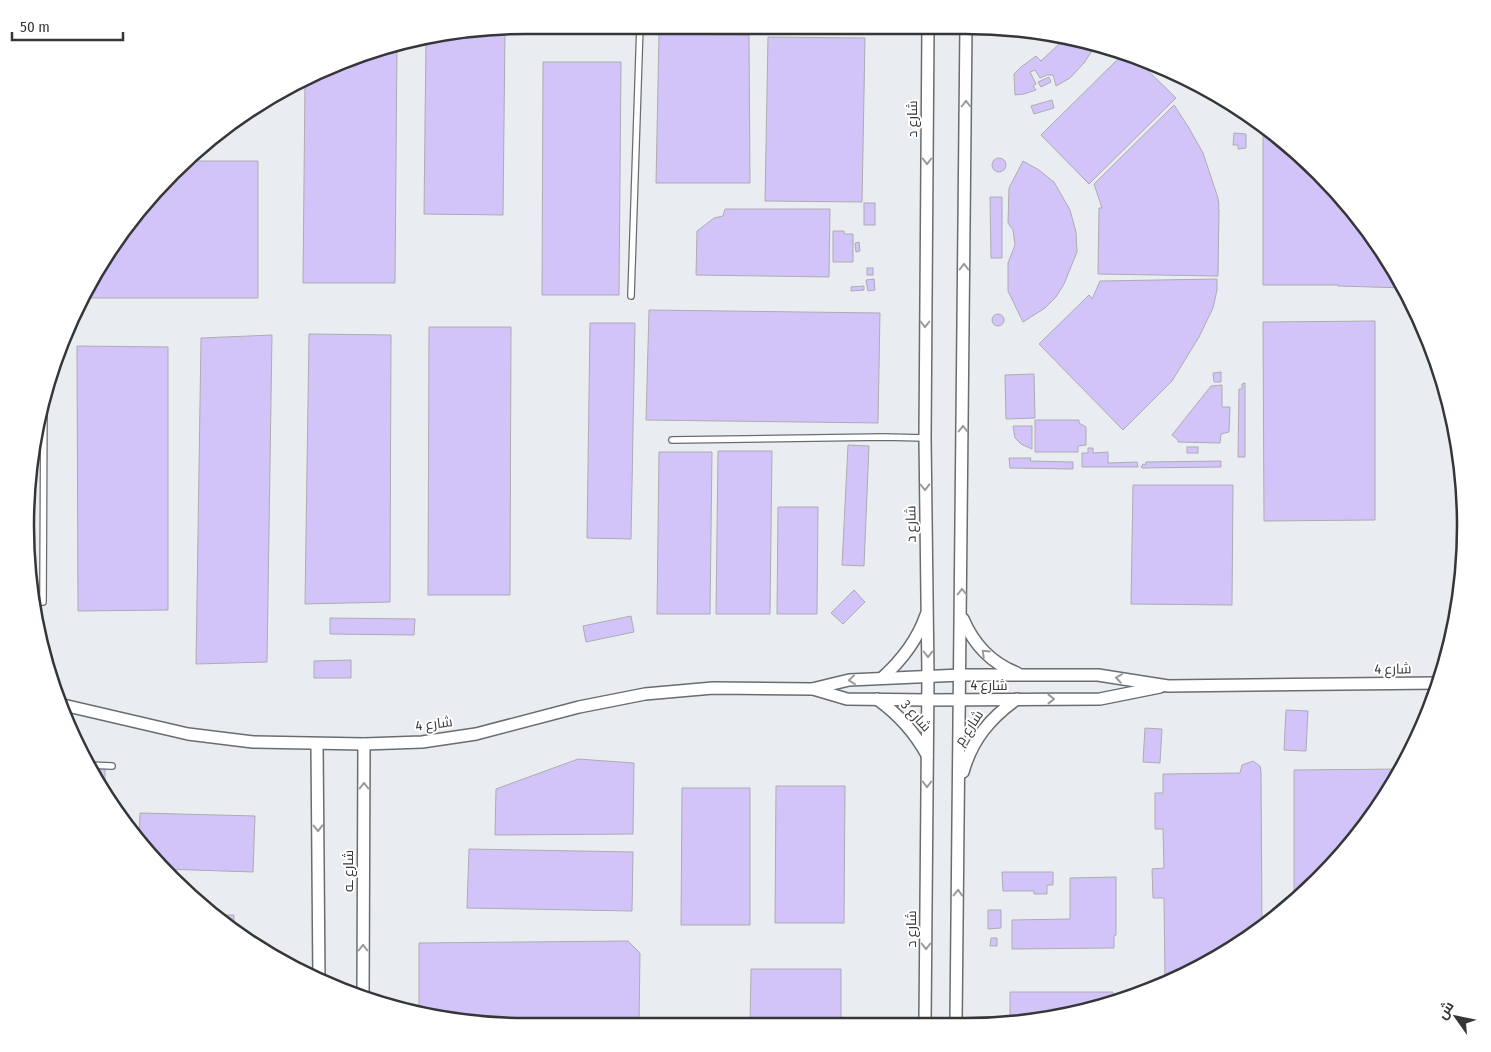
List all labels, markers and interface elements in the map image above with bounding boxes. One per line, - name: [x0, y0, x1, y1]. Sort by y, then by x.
- scale bar: [12, 10, 124, 42]
- text: 50 m: [20, 18, 50, 36]
- street label: شارع د: [904, 100, 921, 138]
- one-way arrow: [961, 100, 971, 108]
- one-way arrow: [922, 158, 932, 166]
- one-way arrow: [959, 262, 969, 270]
- one-way arrow: [920, 320, 931, 328]
- one-way arrow: [958, 425, 968, 432]
- one-way arrow: [920, 483, 931, 491]
- street label: شارع د: [902, 505, 920, 543]
- one-way arrow: [957, 587, 967, 595]
- one-way arrow: [982, 650, 991, 659]
- one-way arrow: [923, 651, 933, 659]
- street label: شارع 4: [1374, 660, 1412, 678]
- one-way arrow: [848, 674, 856, 685]
- one-way arrow: [1115, 674, 1124, 684]
- street label: شارع 4: [970, 677, 1008, 694]
- one-way arrow: [1048, 694, 1056, 704]
- street label: شارع 3: [897, 697, 935, 735]
- street label: شارع م: [951, 707, 988, 750]
- street label: شارع 4: [415, 713, 453, 735]
- one-way arrow: [922, 780, 932, 788]
- one-way arrow: [359, 782, 369, 790]
- one-way arrow: [312, 824, 323, 832]
- street label: شارع ـه: [340, 850, 357, 892]
- one-way arrow: [953, 889, 963, 897]
- street label: شارع د: [903, 910, 920, 948]
- one-way arrow: [921, 943, 931, 951]
- one-way arrow: [358, 944, 368, 952]
- north arrow: [1431, 992, 1481, 1042]
- text: ش: [1433, 998, 1458, 1022]

